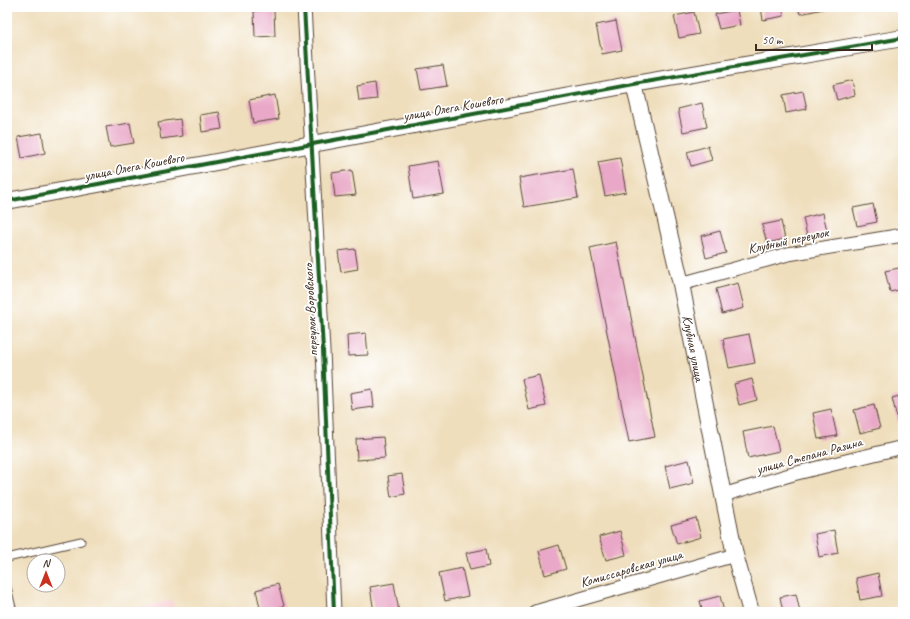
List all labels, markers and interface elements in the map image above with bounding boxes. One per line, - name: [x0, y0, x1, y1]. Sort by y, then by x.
- scale bar: [756, 26, 872, 52]
- text: 50 m: [762, 32, 784, 48]
- street label: улица Олега Кошевого: [401, 90, 505, 125]
- street label: улица Олега Кошевого: [82, 148, 186, 185]
- street label: Клубный переулок: [746, 223, 832, 257]
- street label: переулок Воровского: [299, 261, 321, 357]
- street label: Клубная улица: [678, 314, 708, 384]
- street label: улица Степана Разина: [753, 433, 865, 478]
- street label: Комиссаровская улица: [578, 545, 685, 591]
- north arrow: [26, 553, 66, 593]
- text: N: [43, 556, 52, 570]

